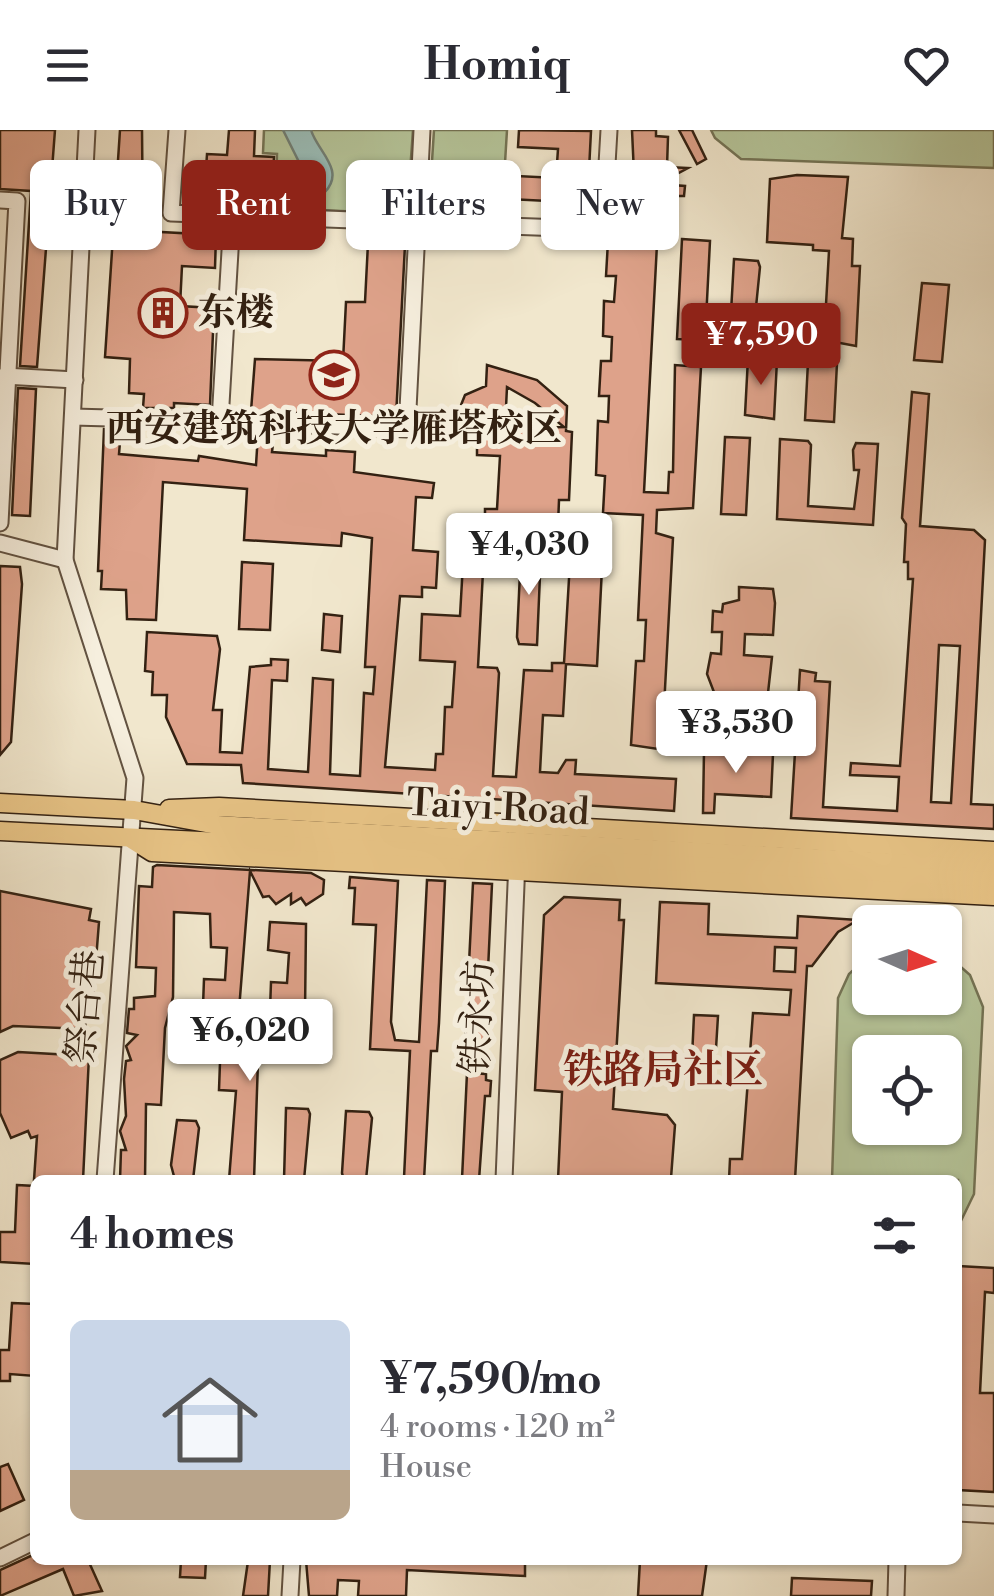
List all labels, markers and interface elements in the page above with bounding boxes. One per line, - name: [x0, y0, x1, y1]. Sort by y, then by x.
- text: Homiq: [424, 37, 570, 94]
- icon: menu: [40, 38, 95, 93]
- icon: heart: [899, 38, 954, 93]
- chip: Buy: [30, 160, 162, 250]
- chip: Rent: [182, 160, 326, 250]
- chip: Filters: [346, 160, 521, 250]
- chip: New: [541, 160, 679, 250]
- building icon: 东楼: [137, 287, 189, 339]
- place label: 东楼: [198, 290, 274, 337]
- pin: ¥7,590: [680, 303, 842, 388]
- text: ¥7,590: [704, 315, 818, 355]
- school or university icon: 西安建筑科技大学雁塔校区: [308, 349, 360, 401]
- place label: 西安建筑科技大学雁塔校区: [106, 406, 562, 453]
- pin: ¥4,030: [448, 513, 610, 598]
- text: ¥4,030: [468, 525, 590, 565]
- pin: ¥3,530: [655, 691, 817, 776]
- text: ¥3,530: [678, 703, 794, 743]
- street label: Taiyi Road: [405, 780, 591, 836]
- north arrow: [852, 905, 962, 1015]
- map controls: [852, 905, 962, 1145]
- street label: 祭台巷: [58, 948, 114, 1066]
- street label: 铁永坊: [453, 959, 503, 1075]
- pin: ¥6,020: [169, 999, 331, 1084]
- text: ¥6,020: [190, 1011, 310, 1051]
- button: locate: [852, 1035, 962, 1145]
- district label: 铁路局社区: [563, 1046, 763, 1096]
- icon: filters: [867, 1208, 922, 1263]
- text: 4 homes: [70, 1209, 234, 1262]
- text: ¥7,590/mo: [380, 1354, 602, 1407]
- icon: home: [150, 1360, 270, 1480]
- text: 4 rooms · 120 m²: [380, 1407, 615, 1447]
- text: House: [380, 1447, 472, 1487]

